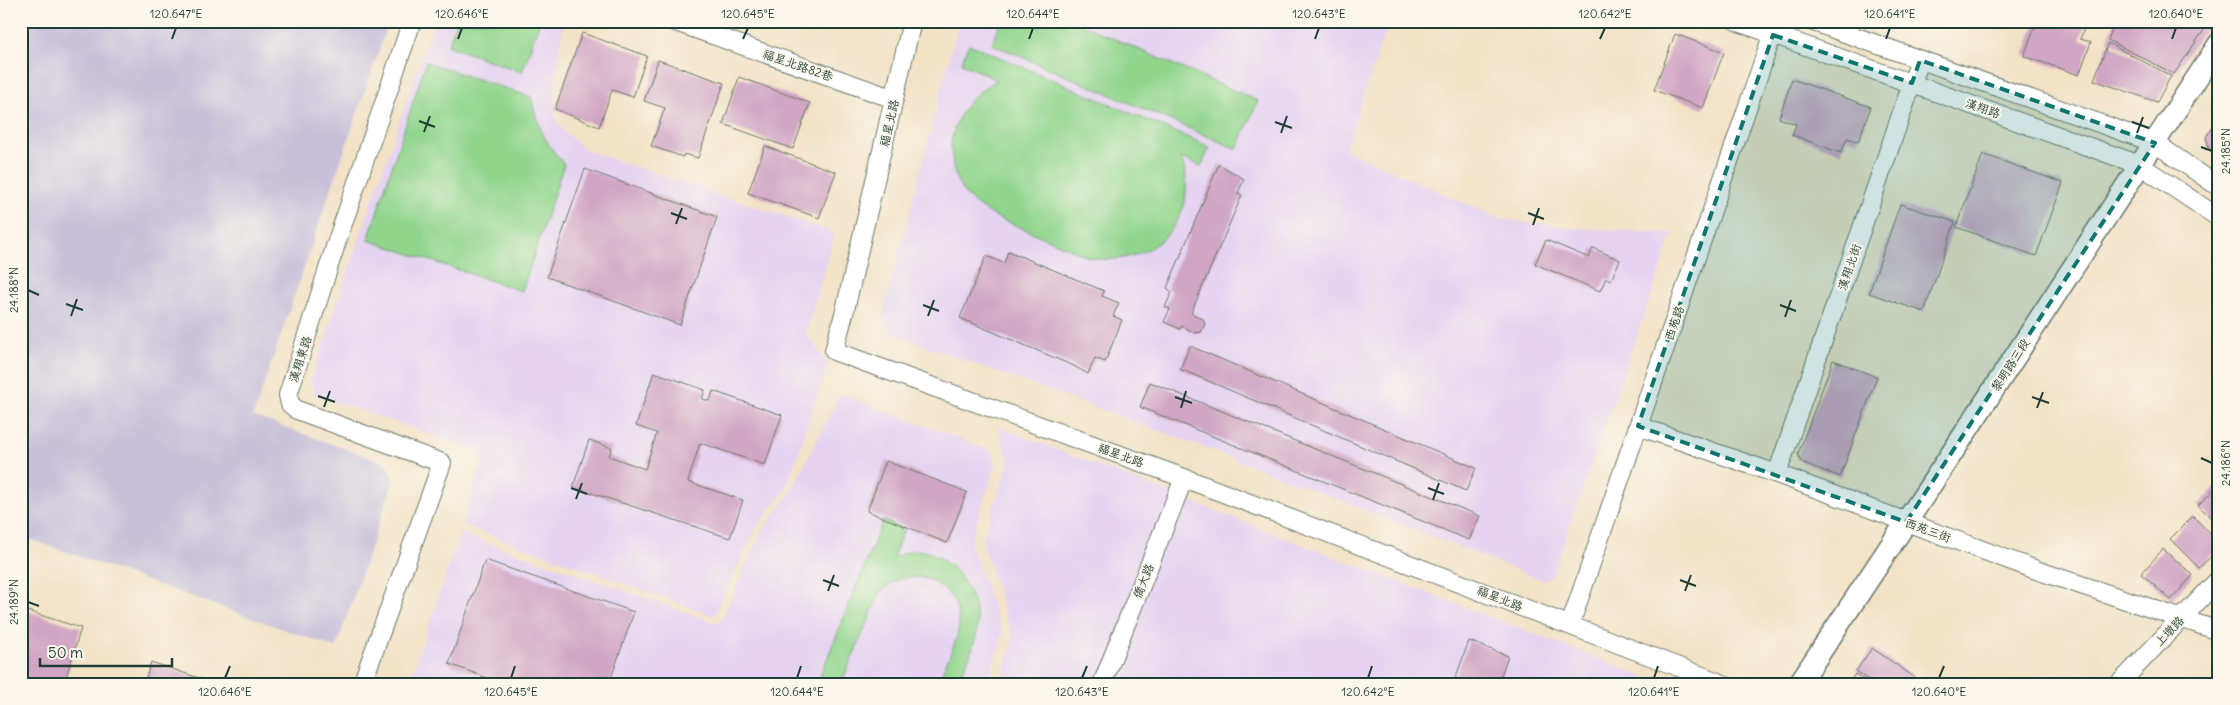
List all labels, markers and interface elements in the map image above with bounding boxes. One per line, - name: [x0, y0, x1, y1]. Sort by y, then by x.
- text: 120.647°E: [150, 6, 202, 21]
- text: 120.646°E: [435, 6, 489, 21]
- text: 120.645°E: [721, 6, 775, 21]
- text: 120.644°E: [1006, 6, 1060, 21]
- text: 120.643°E: [1292, 6, 1346, 21]
- text: 120.642°E: [1578, 6, 1632, 21]
- text: 120.641°E: [1864, 6, 1916, 21]
- text: 120.640°E: [2149, 6, 2203, 21]
- street label: 福星北路82巷: [761, 46, 835, 84]
- street label: 漢翔路: [1964, 95, 2002, 121]
- street label: 福星北路: [876, 98, 902, 148]
- text: 24.185°N: [2218, 128, 2233, 174]
- street label: 漢翔北街: [1834, 242, 1864, 292]
- text: 24.188°N: [6, 267, 21, 313]
- street label: 西苑路: [1661, 304, 1687, 342]
- street label: 漢翔東路: [285, 334, 315, 384]
- street label: 黎明路三段: [1987, 336, 2033, 394]
- street label: 福星北路: [1096, 440, 1146, 470]
- text: 24.186°N: [2218, 440, 2233, 486]
- street label: 西苑三街: [1903, 515, 1953, 545]
- street label: 僑大路: [1129, 561, 1157, 601]
- text: 24.189°N: [6, 579, 21, 625]
- street label: 福星北路: [1475, 582, 1525, 614]
- street label: 上墩路: [2151, 613, 2187, 649]
- scale bar: [40, 635, 172, 667]
- text: 50 m: [48, 643, 83, 662]
- text: 120.646°E: [198, 684, 252, 699]
- text: 120.645°E: [484, 684, 538, 699]
- text: 120.644°E: [770, 684, 824, 699]
- text: 120.643°E: [1055, 684, 1109, 699]
- text: 120.642°E: [1341, 684, 1395, 699]
- text: 120.641°E: [1628, 684, 1680, 699]
- text: 120.640°E: [1912, 684, 1966, 699]

